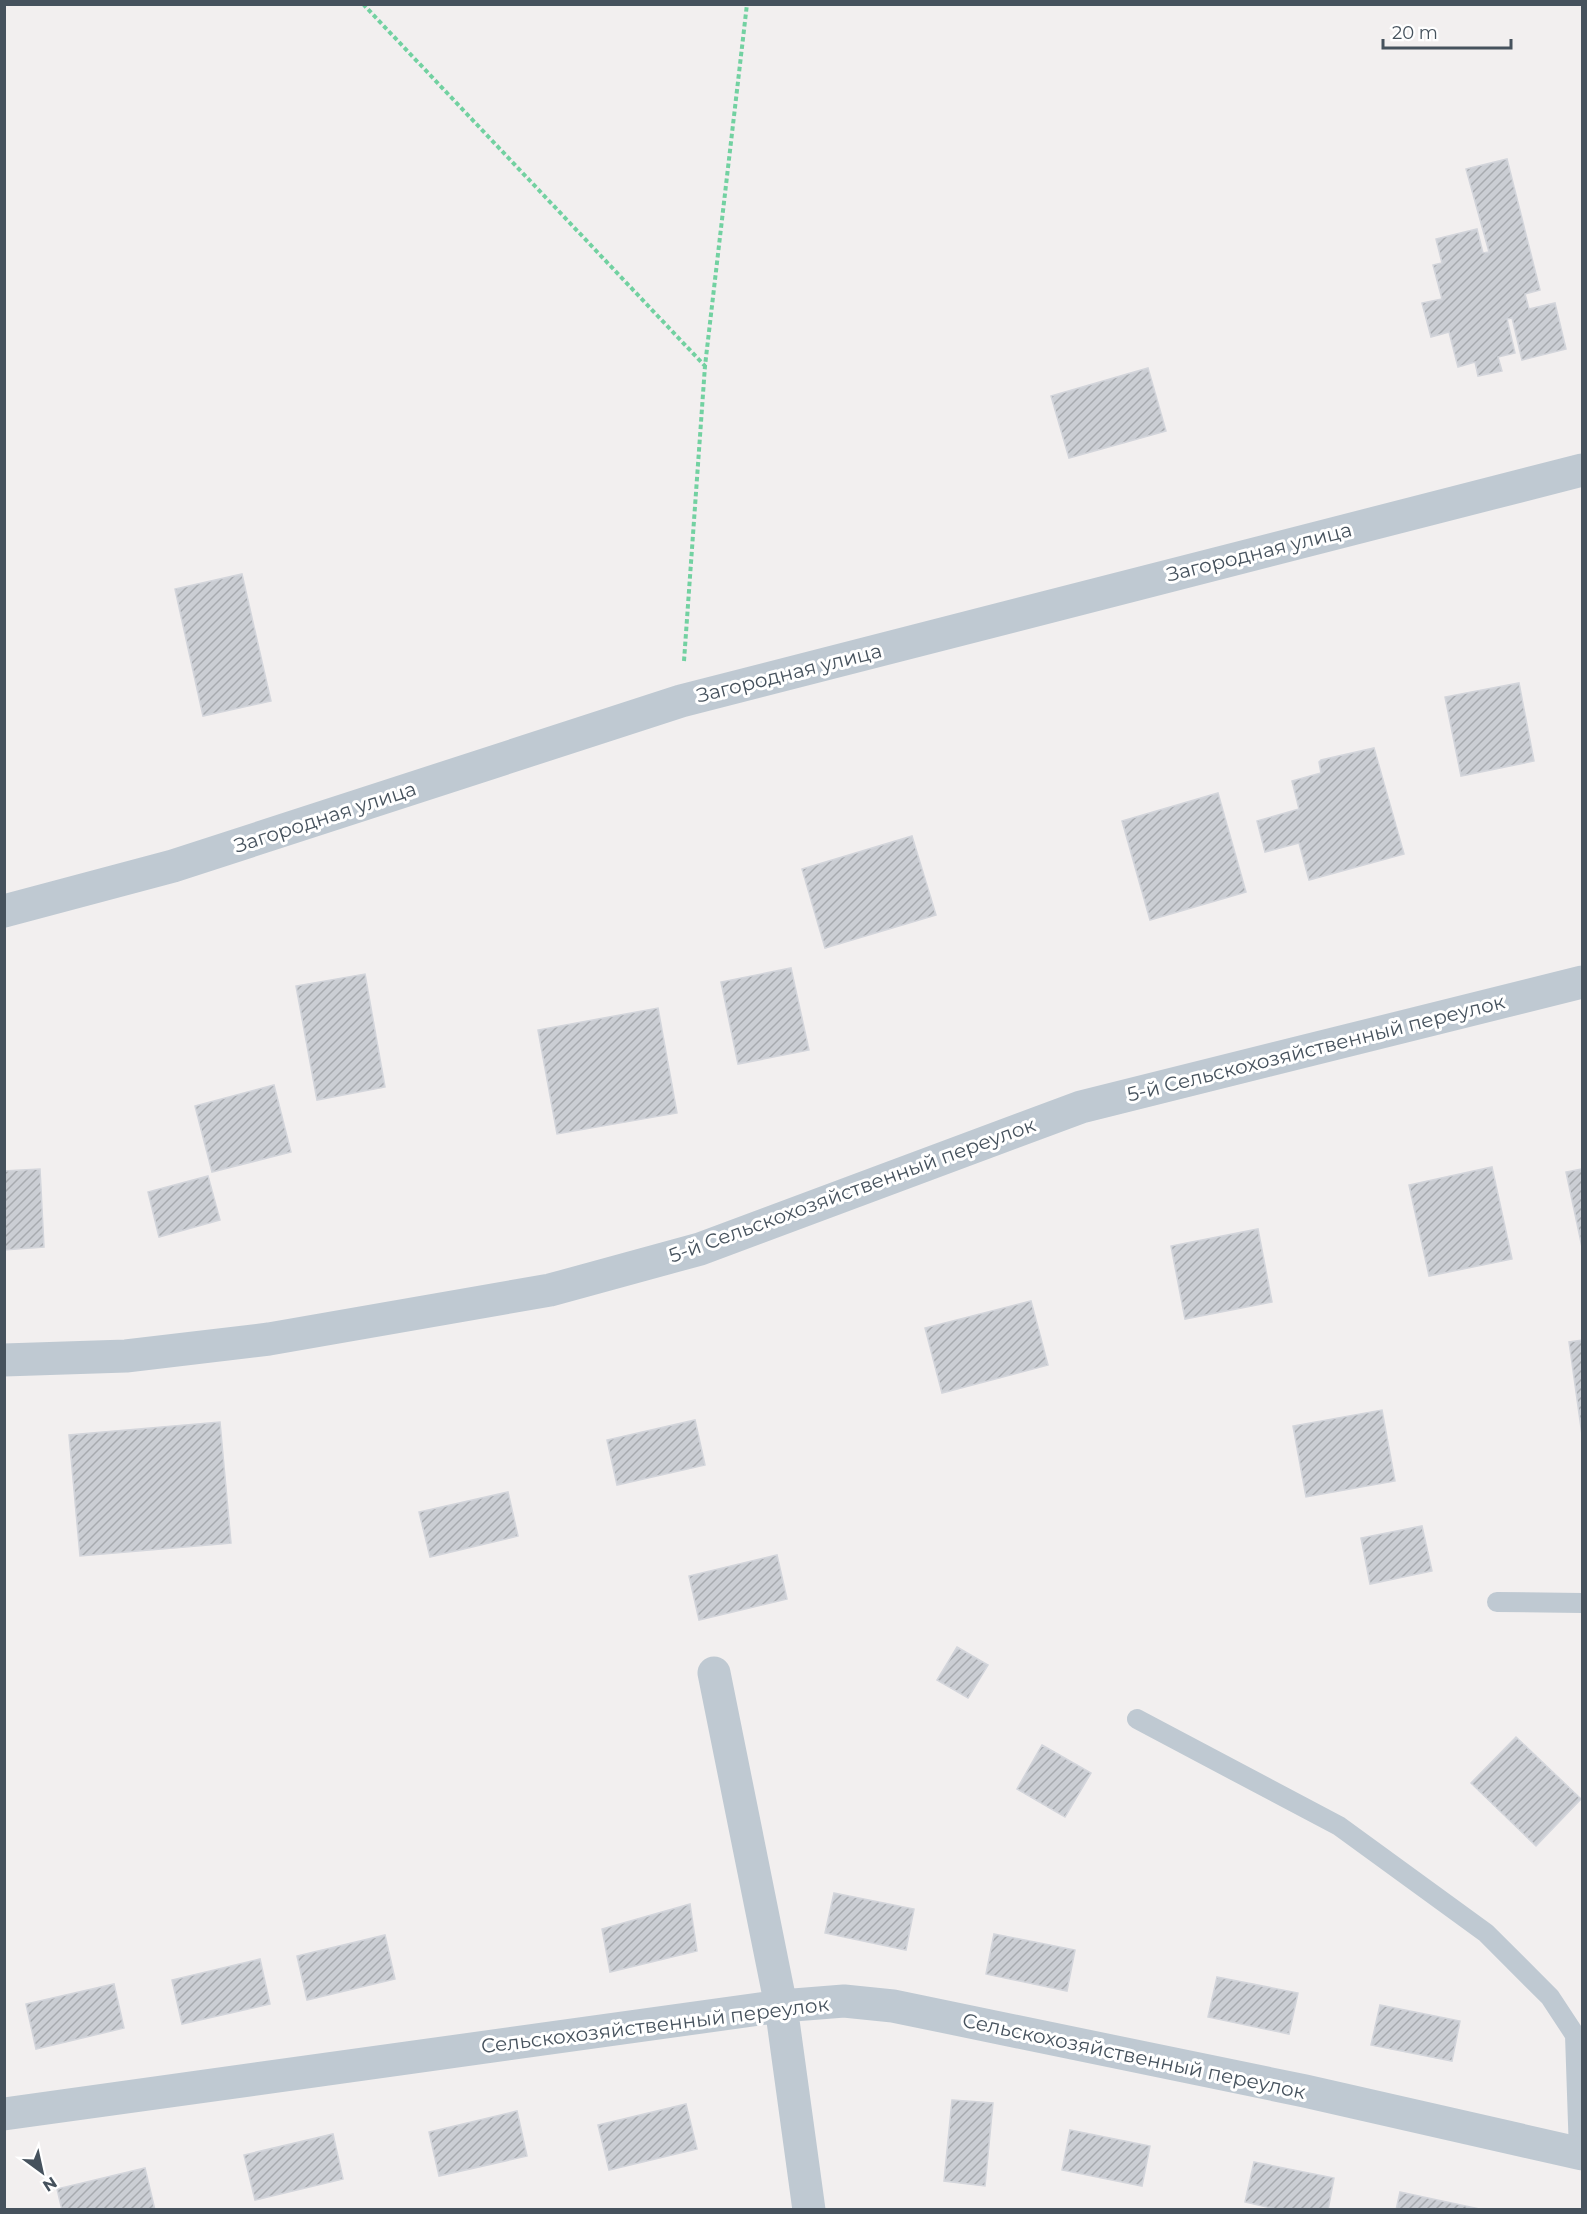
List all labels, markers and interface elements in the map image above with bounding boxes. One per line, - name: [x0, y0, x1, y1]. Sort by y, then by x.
- scale bar: [1383, 12, 1510, 50]
- text: 20 m: [1392, 22, 1438, 44]
- street label: Загородная улица: [1164, 517, 1354, 587]
- street label: Загородная улица: [694, 638, 884, 708]
- street label: Загородная улица: [231, 776, 419, 858]
- street label: 5-й Сельскохозяйственный переулок: [1125, 989, 1508, 1107]
- street label: 5-й Сельскохозяйственный переулок: [665, 1112, 1039, 1268]
- street label: Сельскохозяйственный переулок: [480, 1992, 831, 2058]
- street label: Сельскохозяйственный переулок: [960, 2008, 1308, 2104]
- north arrow: [12, 2142, 72, 2202]
- text: N: [39, 2173, 60, 2196]

